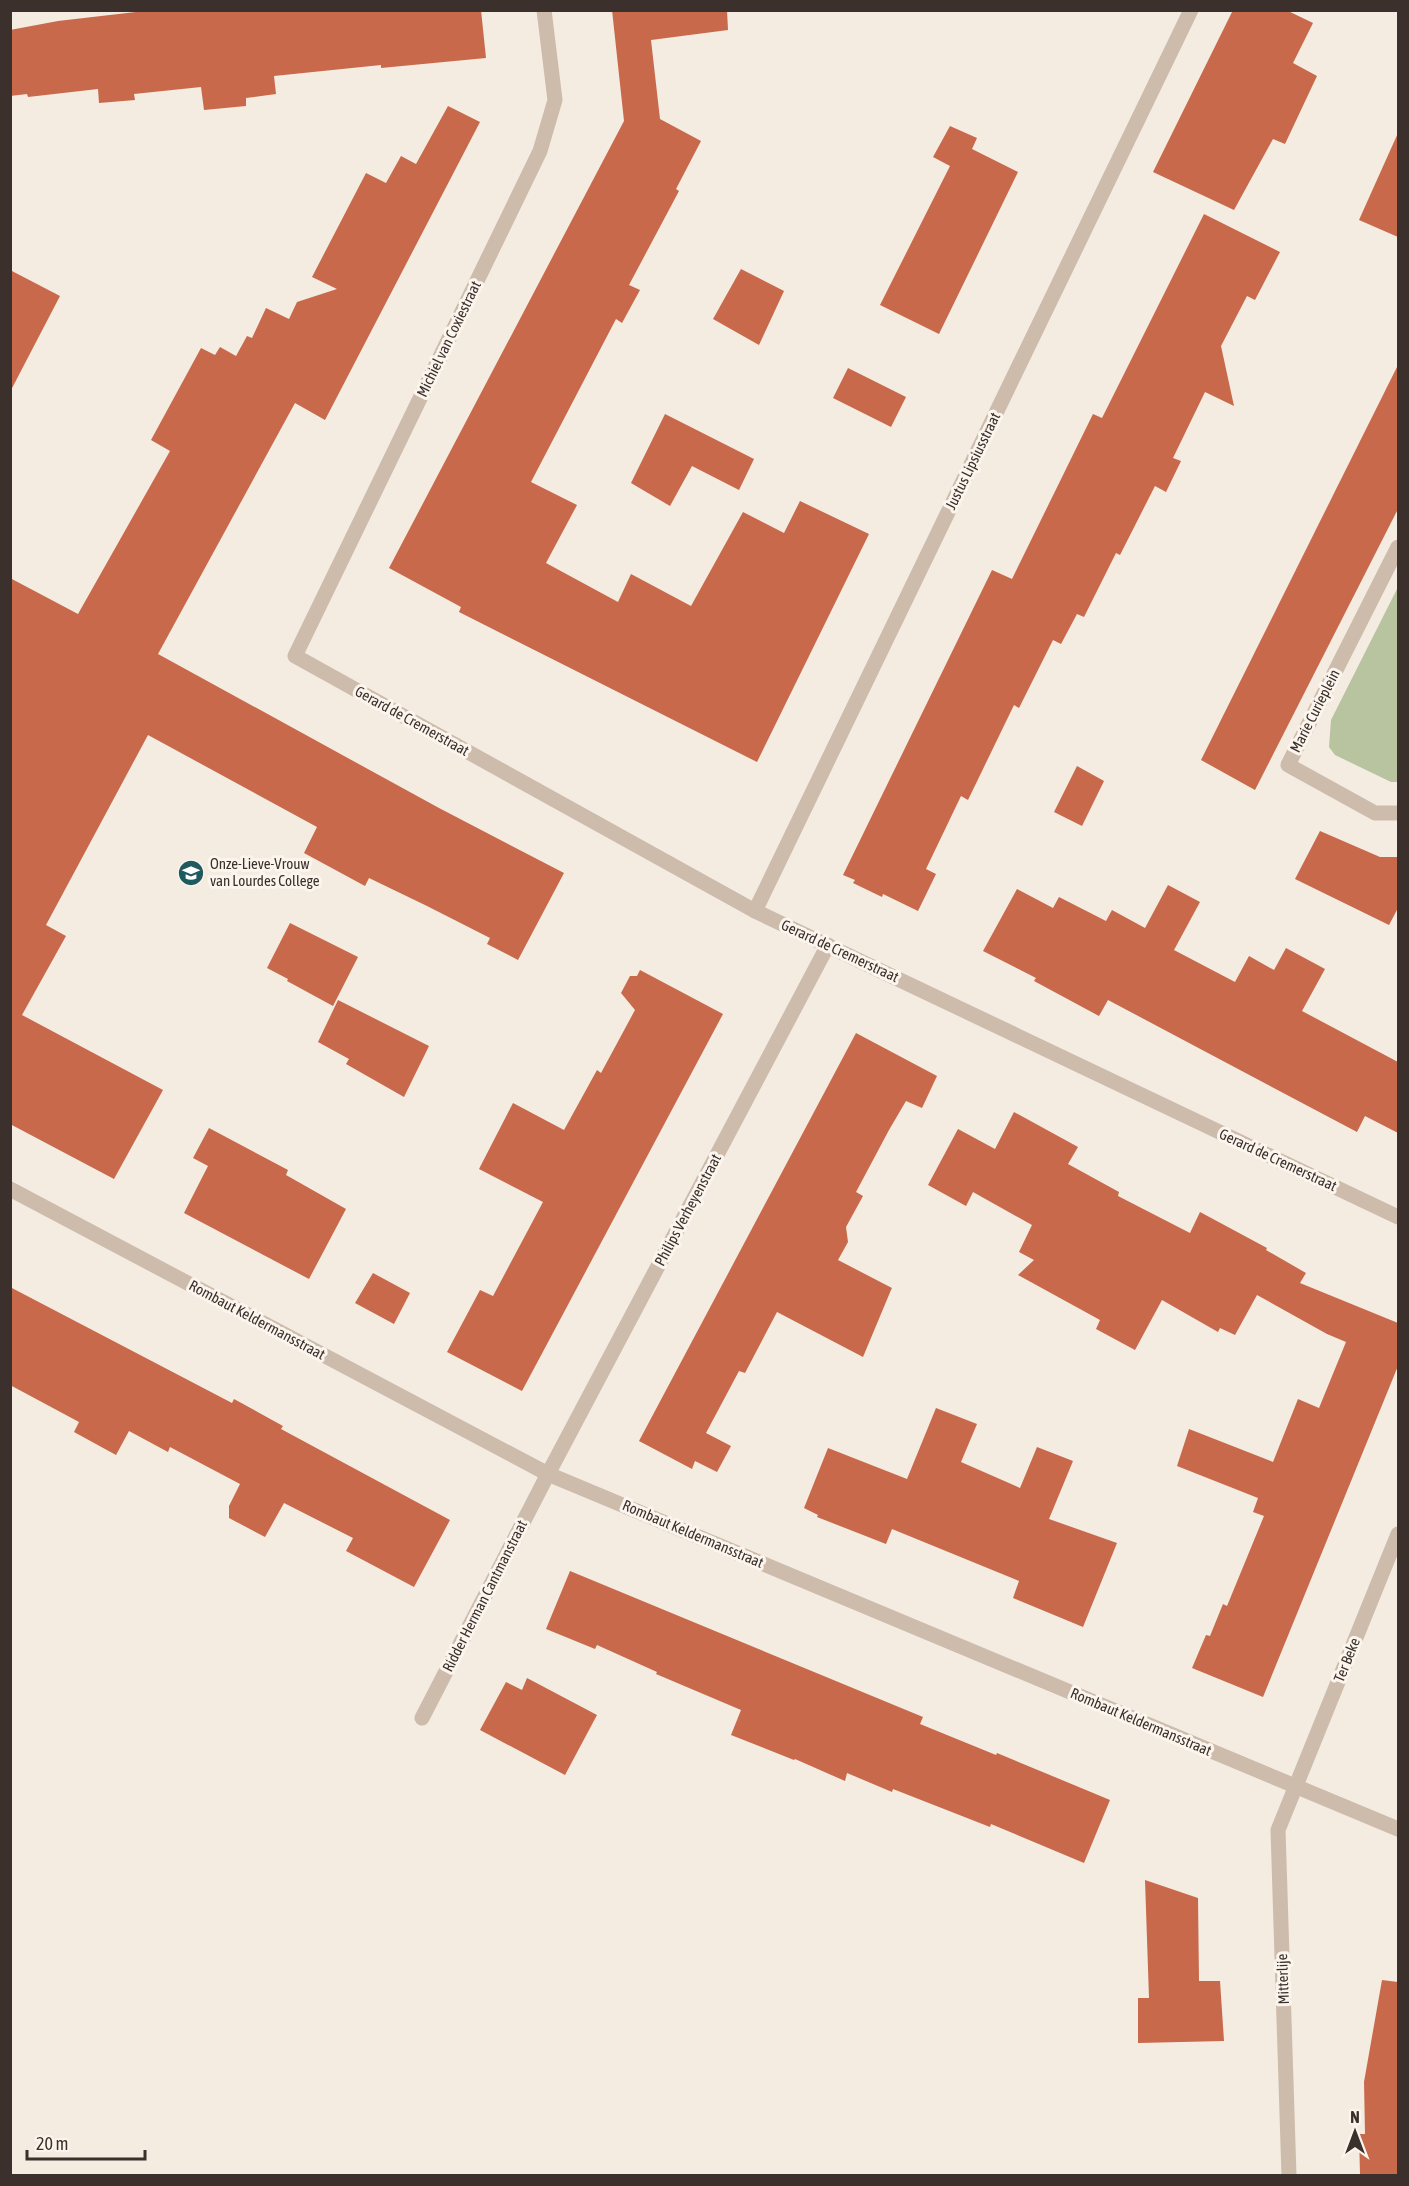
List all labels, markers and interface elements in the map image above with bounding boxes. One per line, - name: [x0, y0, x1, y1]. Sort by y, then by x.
- street label: Michiel van Coxiestraat: [413, 278, 484, 400]
- street label: Justus Lipsiusstraat: [942, 409, 1003, 512]
- street label: Marie Curieplein: [1286, 666, 1343, 755]
- street label: Gerard de Cremerstraat: [352, 682, 472, 759]
- place label: Onze-Lieve-Vrouw van Lourdes College: [210, 855, 320, 889]
- school or university icon: Onze-Lieve-Vrouw van Lourdes College: [176, 858, 206, 888]
- street label: Gerard de Cremerstraat: [779, 916, 902, 985]
- street label: Gerard de Cremerstraat: [1217, 1125, 1340, 1194]
- street label: Philips Verheyenstraat: [651, 1151, 724, 1269]
- street label: Rombaut Keldermansstraat: [186, 1277, 328, 1363]
- street label: Rombaut Keldermansstraat: [620, 1496, 766, 1571]
- street label: Ridder Herman Cantmanstraat: [439, 1517, 530, 1674]
- street label: Ter Beke: [1330, 1635, 1363, 1684]
- street label: Rombaut Keldermansstraat: [1068, 1684, 1214, 1759]
- street label: Mitterlije: [1273, 1953, 1292, 2005]
- north arrow: [1325, 2102, 1385, 2162]
- text: N: [1350, 2108, 1360, 2126]
- scale bar: [27, 2123, 146, 2161]
- text: 20 m: [36, 2133, 68, 2154]

